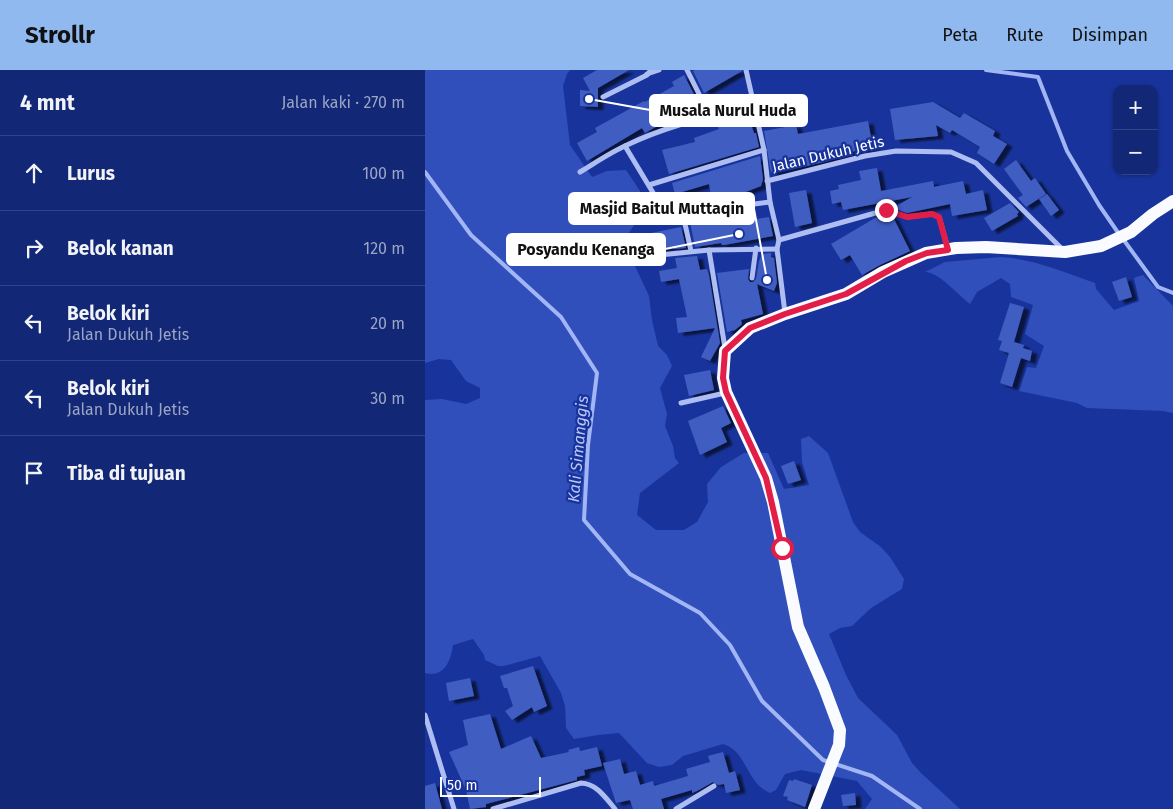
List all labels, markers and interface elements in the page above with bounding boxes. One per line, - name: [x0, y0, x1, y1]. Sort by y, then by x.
- text: Strollr: [25, 21, 95, 49]
- text: Peta: [942, 24, 978, 46]
- text: Rute: [1006, 24, 1044, 46]
- text: Disimpan: [1072, 24, 1148, 46]
- map controls: [1113, 85, 1158, 175]
- button: +: [1113, 85, 1158, 130]
- text: 4 mnt: [20, 90, 75, 116]
- text: Jalan kaki · 270 m: [281, 93, 405, 112]
- callout: Musala Nurul Huda: [650, 95, 807, 126]
- text: Musala Nurul Huda: [659, 101, 797, 120]
- button: −: [1113, 130, 1158, 175]
- street label: Jalan Dukuh Jetis: [770, 132, 886, 176]
- icon: ahead: [20, 159, 48, 187]
- text: Lurus: [67, 162, 115, 185]
- text: 100 m: [362, 164, 405, 183]
- callout: Masjid Baitul Muttaqin: [569, 193, 754, 224]
- text: Masjid Baitul Muttaqin: [580, 199, 744, 218]
- route end: [875, 199, 898, 222]
- icon: right: [20, 234, 48, 262]
- callout: Posyandu Kenanga: [507, 234, 665, 265]
- text: Belok kanan: [67, 237, 174, 260]
- text: 120 m: [363, 239, 405, 258]
- text: Posyandu Kenanga: [517, 240, 655, 259]
- text: Belok kiri: [67, 302, 150, 325]
- icon: left: [20, 309, 48, 337]
- text: 20 m: [370, 314, 405, 333]
- text: Jalan Dukuh Jetis: [67, 325, 189, 344]
- text: Belok kiri: [67, 377, 150, 400]
- icon: left: [20, 384, 48, 412]
- text: 30 m: [370, 389, 405, 408]
- water label: Kali Simanggis: [564, 395, 592, 503]
- text: Jalan Dukuh Jetis: [67, 400, 189, 419]
- icon: arrive: [20, 459, 48, 487]
- text: Tiba di tujuan: [67, 462, 186, 485]
- route start: [771, 537, 794, 560]
- scale bar: [440, 774, 541, 797]
- text: 50 m: [447, 777, 478, 794]

